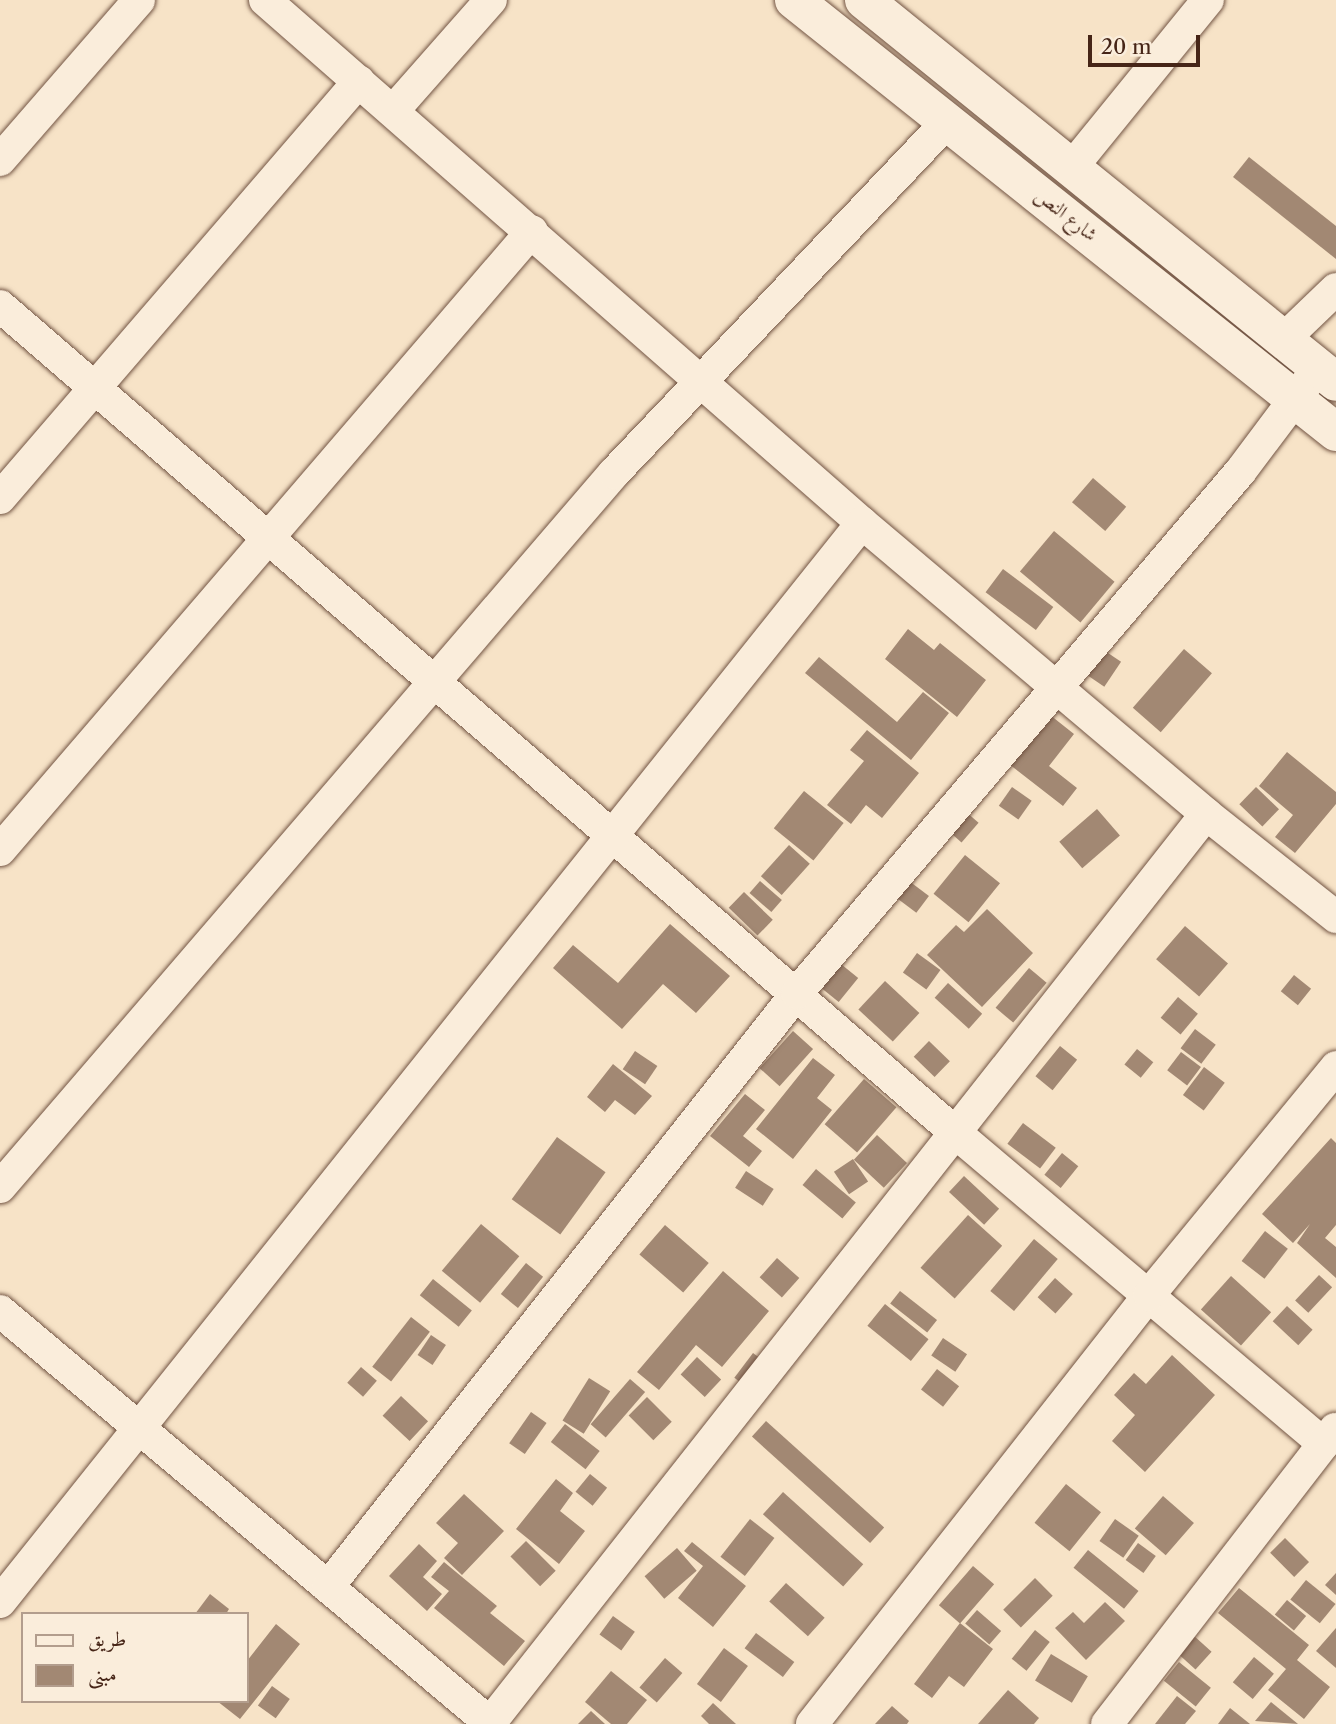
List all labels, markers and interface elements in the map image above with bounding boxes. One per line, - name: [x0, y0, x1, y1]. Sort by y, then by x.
- scale bar: [1091, 21, 1203, 65]
- text: 20 m: [1101, 34, 1152, 59]
- street label: شارع النص: [1030, 184, 1102, 246]
- legend: [21, 1612, 248, 1703]
- text: طريق: [88, 1626, 126, 1651]
- text: مبنى: [88, 1661, 117, 1686]

